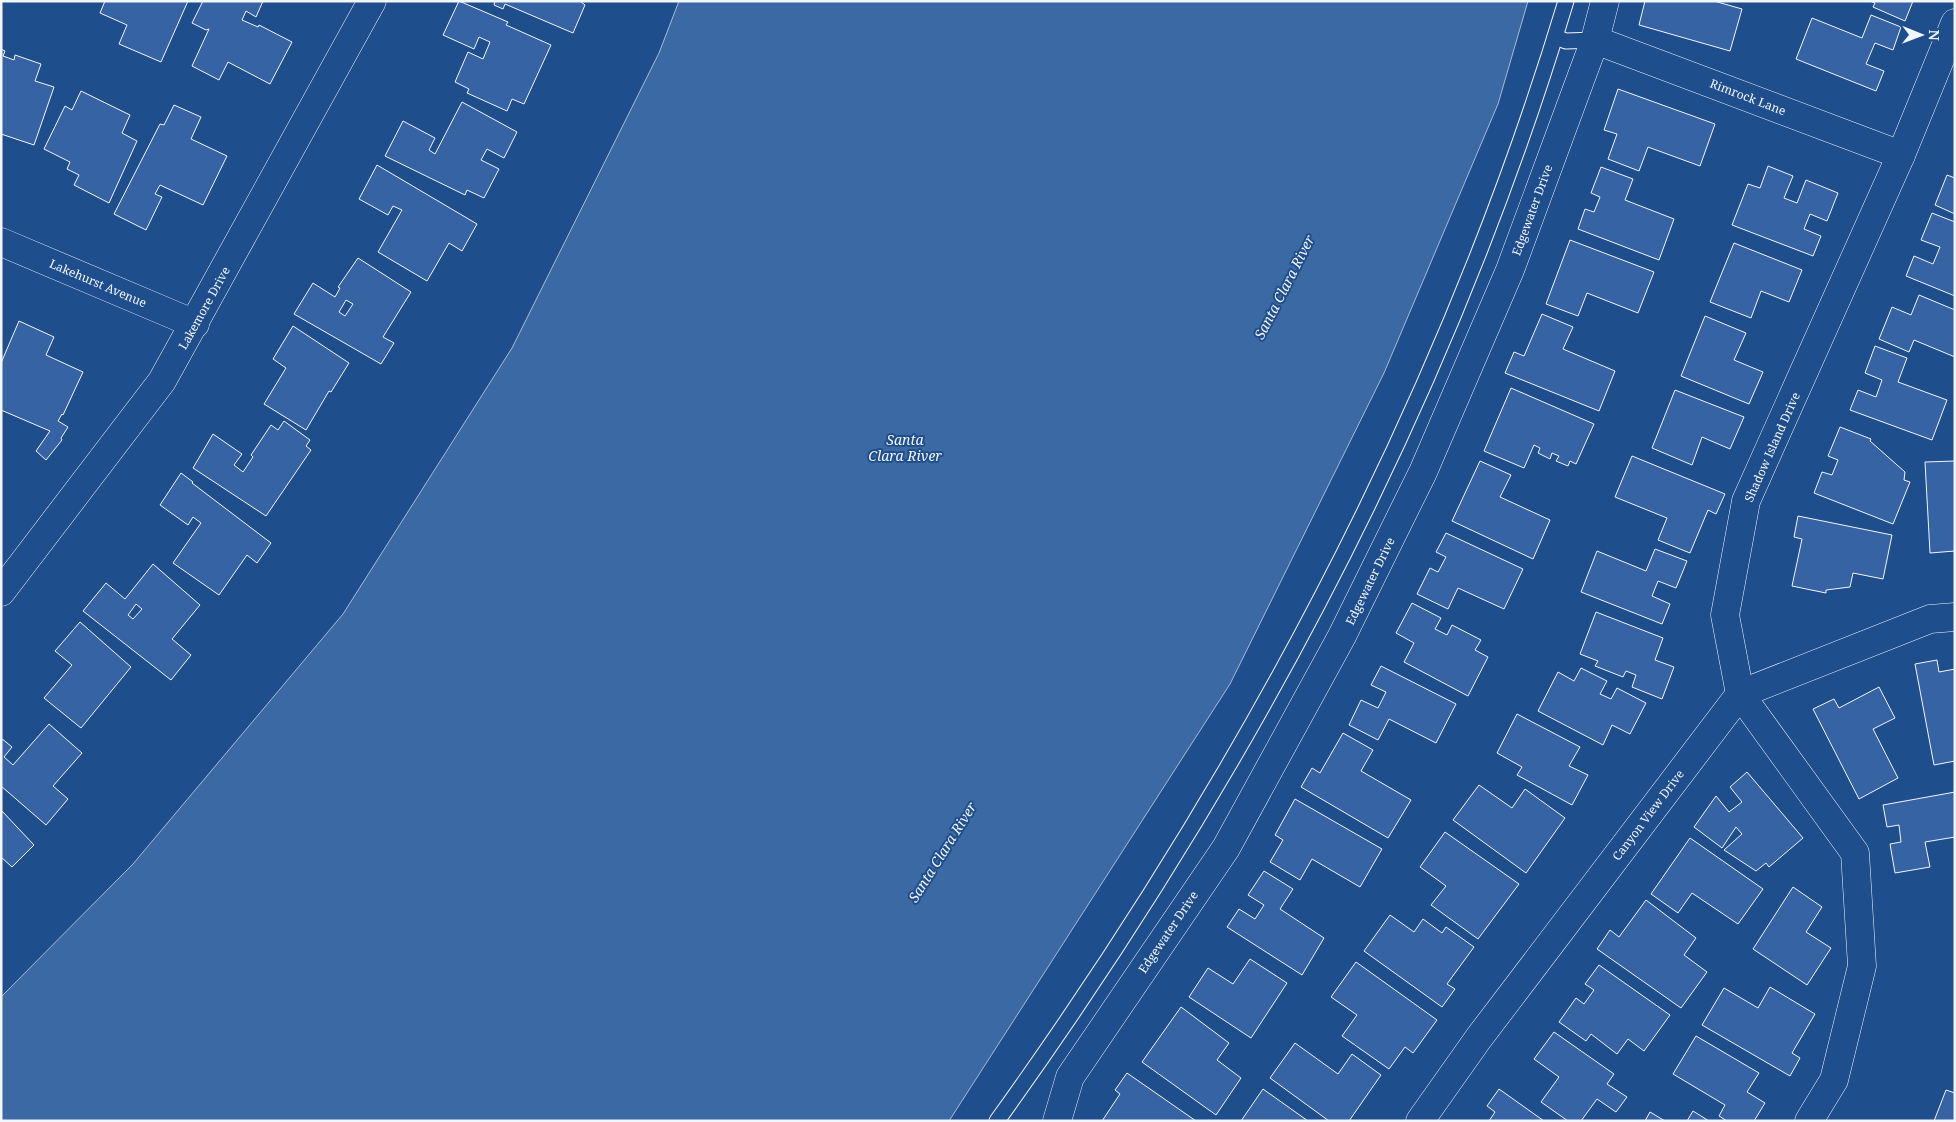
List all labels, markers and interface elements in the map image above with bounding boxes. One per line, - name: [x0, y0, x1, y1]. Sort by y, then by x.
- north arrow: [1896, 10, 1946, 60]
- text: N: [1925, 30, 1944, 41]
- street label: Rimrock Lane: [1708, 75, 1788, 119]
- street label: Edgewater Drive: [1508, 162, 1556, 258]
- water label: Santa Clara River: [1249, 231, 1319, 342]
- street label: Lakehurst Avenue: [47, 255, 149, 311]
- street label: Lakemore Drive: [174, 263, 234, 353]
- street label: Shadow Island Drive: [1740, 389, 1804, 505]
- water label: Santa Clara River: [868, 430, 942, 465]
- street label: Edgewater Drive: [1341, 534, 1399, 628]
- street label: Canyon View Drive: [1608, 766, 1688, 864]
- water label: Santa Clara River: [904, 798, 981, 906]
- street label: Edgewater Drive: [1134, 888, 1202, 976]

